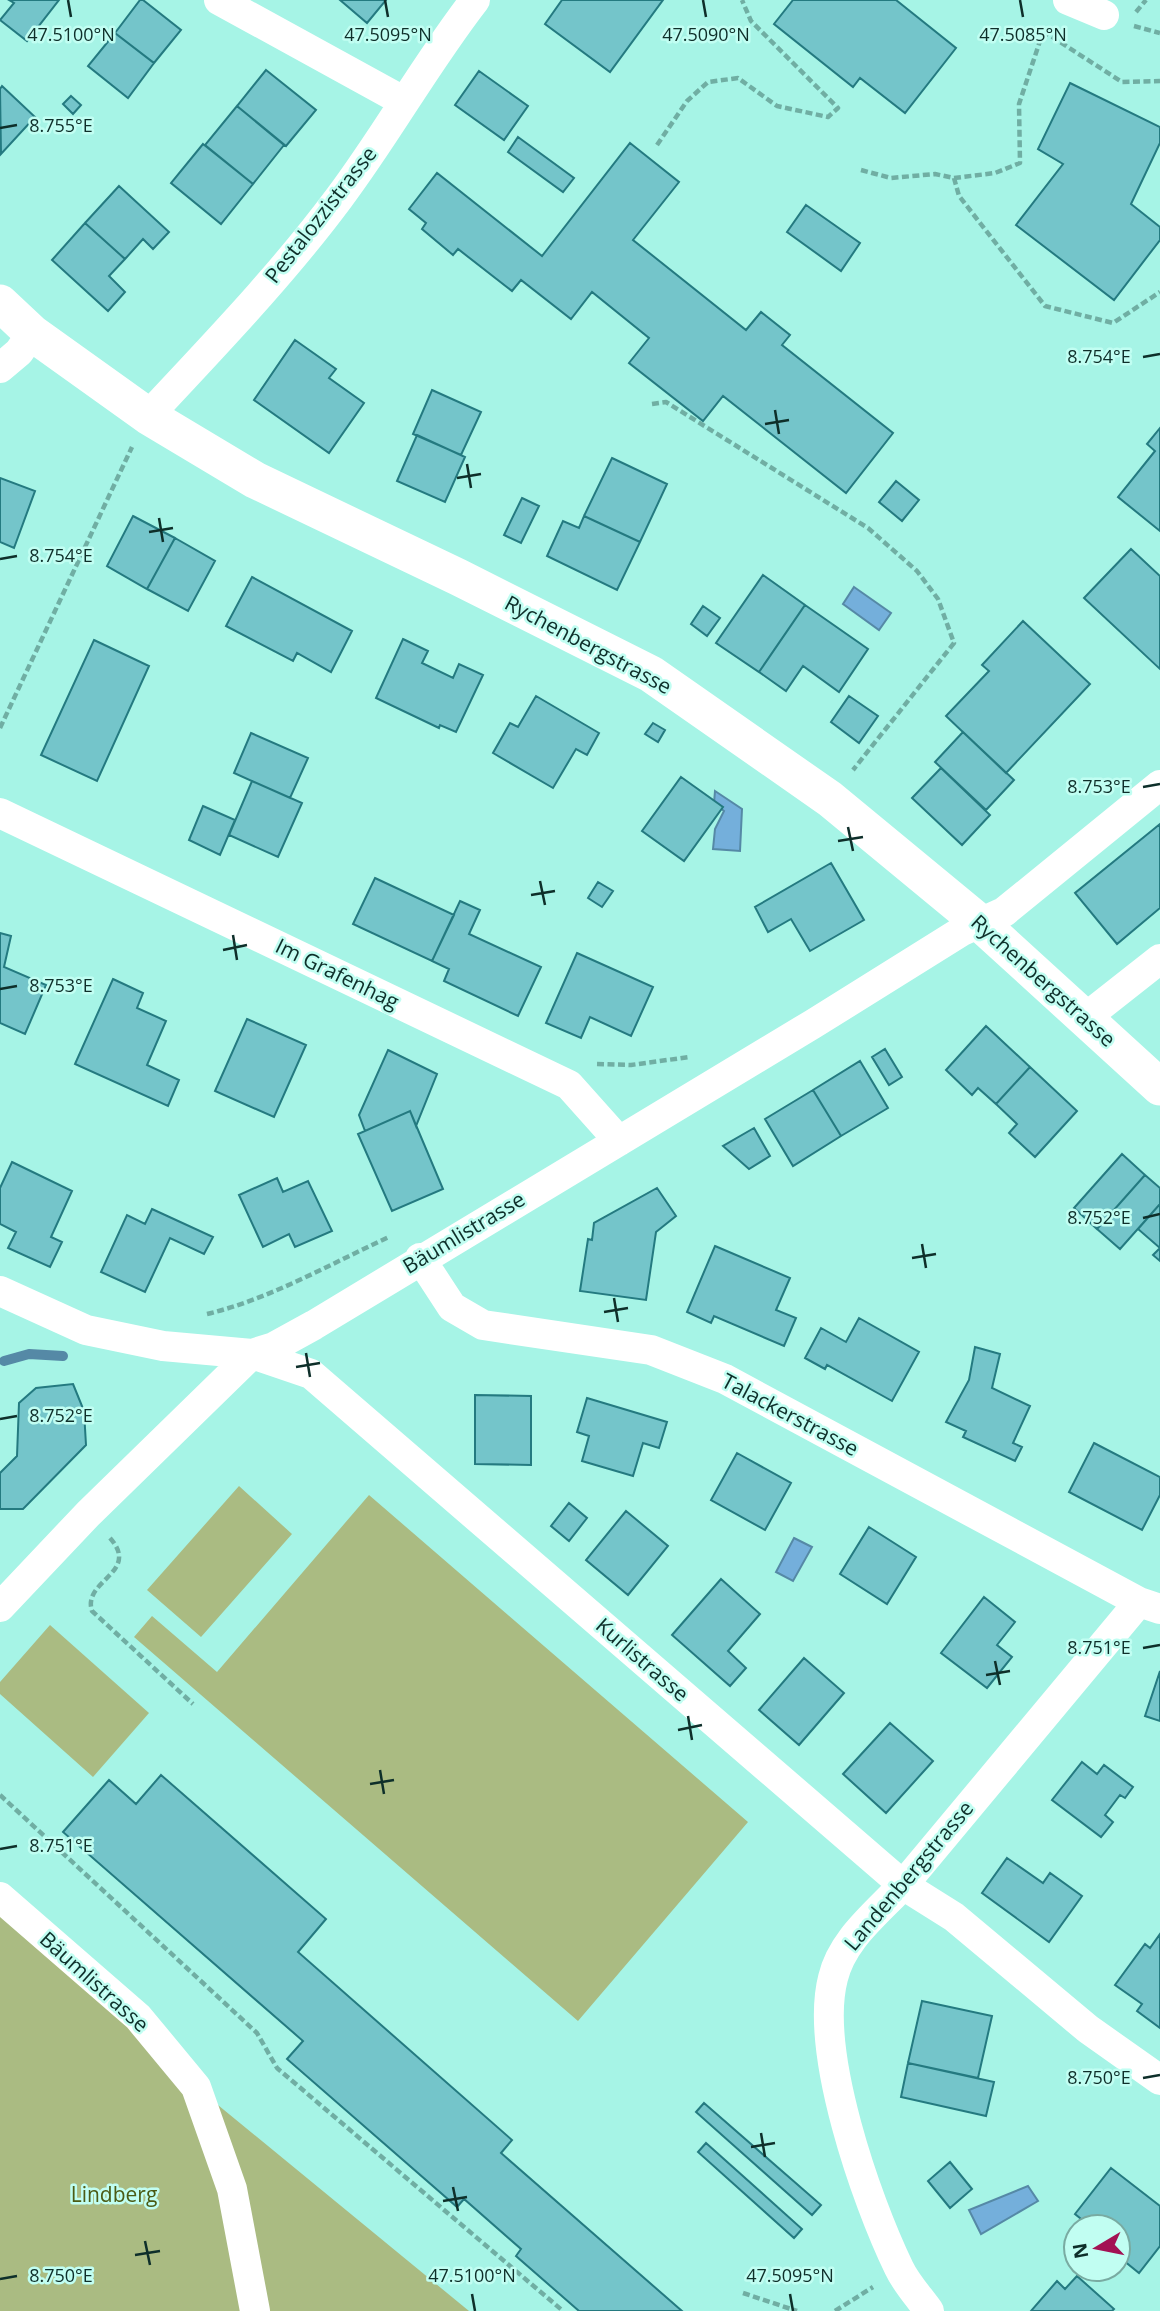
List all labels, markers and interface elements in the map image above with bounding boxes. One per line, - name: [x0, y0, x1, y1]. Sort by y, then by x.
- text: 47.5100°N: [27, 22, 115, 46]
- text: 47.5095°N: [344, 22, 432, 46]
- text: 47.5090°N: [662, 22, 750, 46]
- text: 47.5085°N: [979, 22, 1067, 46]
- text: 8.755°E: [29, 113, 93, 137]
- street label: Pestalozzistrasse: [258, 140, 382, 288]
- text: 8.754°E: [1067, 344, 1131, 368]
- text: 8.754°E: [29, 543, 93, 567]
- street label: Rychenbergstrasse: [500, 588, 677, 700]
- text: 8.753°E: [1067, 774, 1131, 798]
- street label: Rychenbergstrasse: [965, 908, 1122, 1053]
- street label: Im Grafenhag: [271, 931, 404, 1015]
- text: 8.753°E: [29, 973, 93, 997]
- street label: Bäumlistrasse: [397, 1185, 530, 1280]
- text: 8.752°E: [1067, 1205, 1131, 1229]
- street label: Talackerstrasse: [717, 1366, 864, 1462]
- text: 8.752°E: [29, 1403, 93, 1427]
- street label: Kurlistrasse: [590, 1611, 695, 1707]
- text: 8.751°E: [1067, 1635, 1131, 1659]
- street label: Landenbergstrasse: [837, 1795, 979, 1956]
- text: 8.751°E: [29, 1833, 93, 1857]
- street label: Bäumlistrasse: [34, 1925, 155, 2038]
- text: 8.750°E: [1067, 2065, 1131, 2089]
- park label: Lindberg: [71, 2180, 157, 2208]
- north arrow: [1062, 2213, 1132, 2283]
- text: N: [1066, 2241, 1094, 2261]
- text: 8.750°E: [29, 2263, 93, 2287]
- text: 47.5100°N: [428, 2263, 516, 2287]
- text: 47.5095°N: [746, 2263, 834, 2287]

